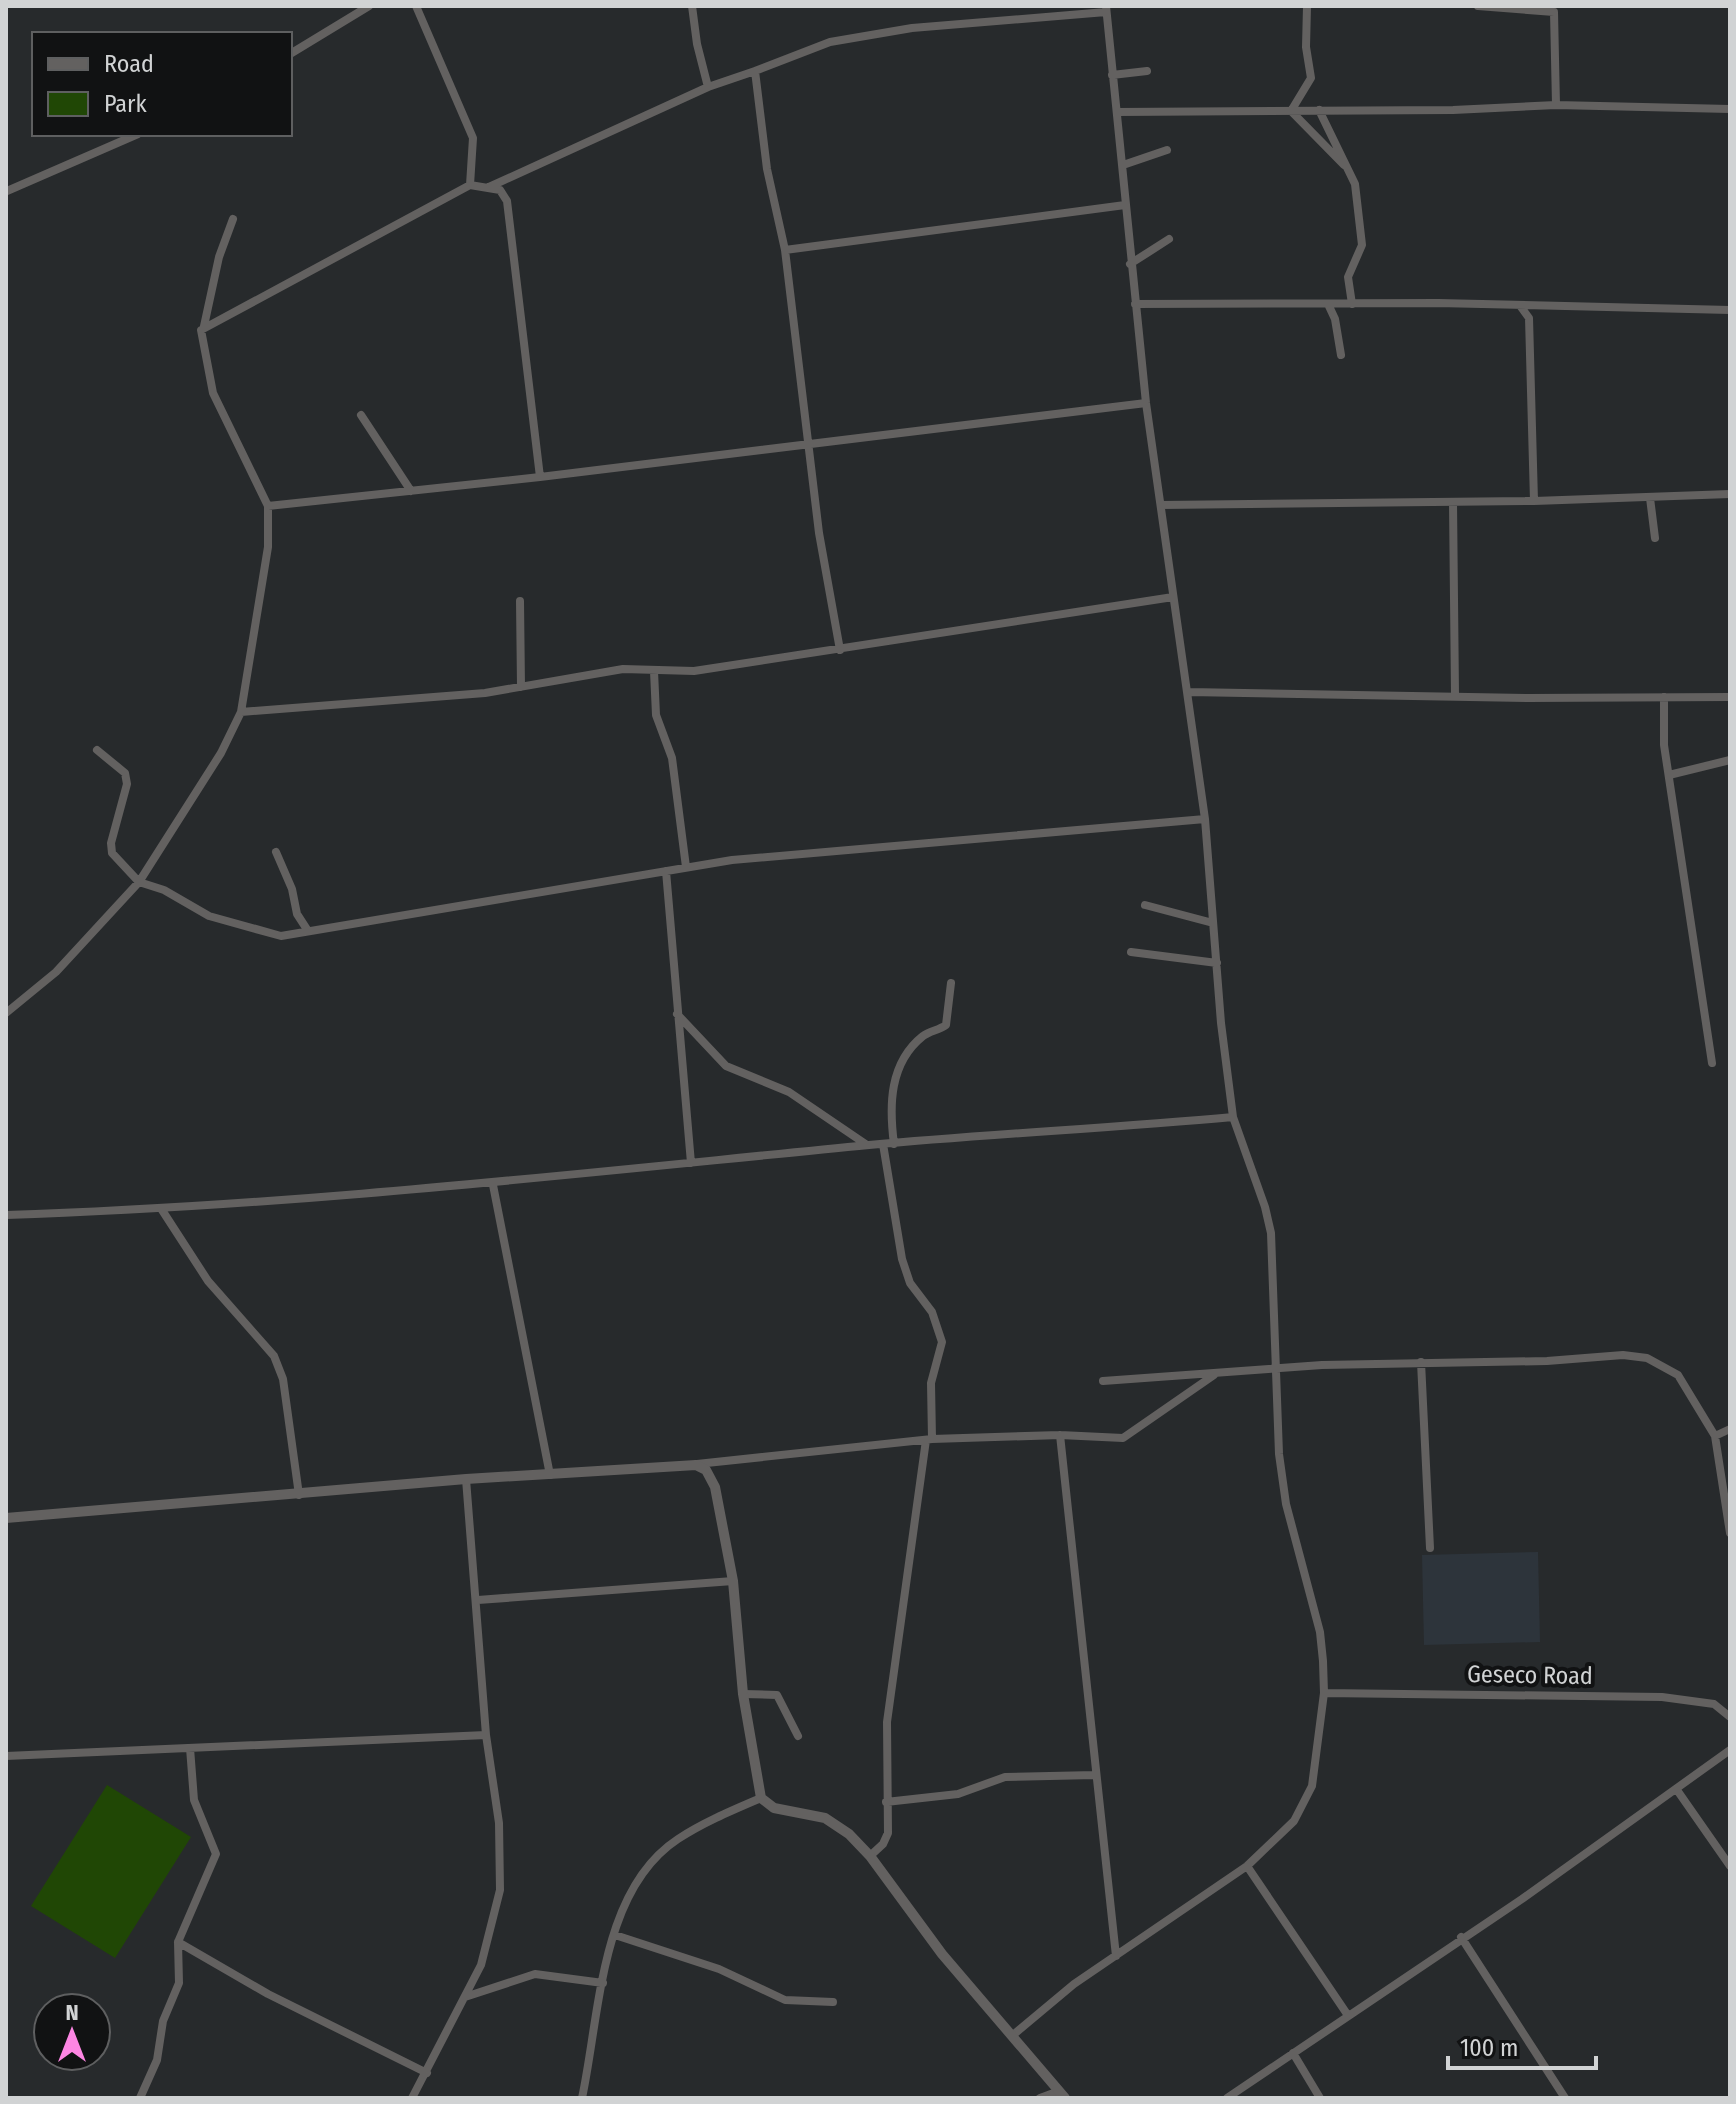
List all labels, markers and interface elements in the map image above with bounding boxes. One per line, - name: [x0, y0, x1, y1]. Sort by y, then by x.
- legend: [32, 32, 292, 136]
- text: Road: [104, 50, 154, 78]
- text: Park: [104, 90, 147, 118]
- street label: Geseco Road: [1467, 1660, 1593, 1690]
- north arrow: [32, 1992, 112, 2072]
- text: N: [65, 1999, 79, 2026]
- scale bar: [1448, 2020, 1596, 2070]
- text: 100 m: [1460, 2034, 1518, 2062]

